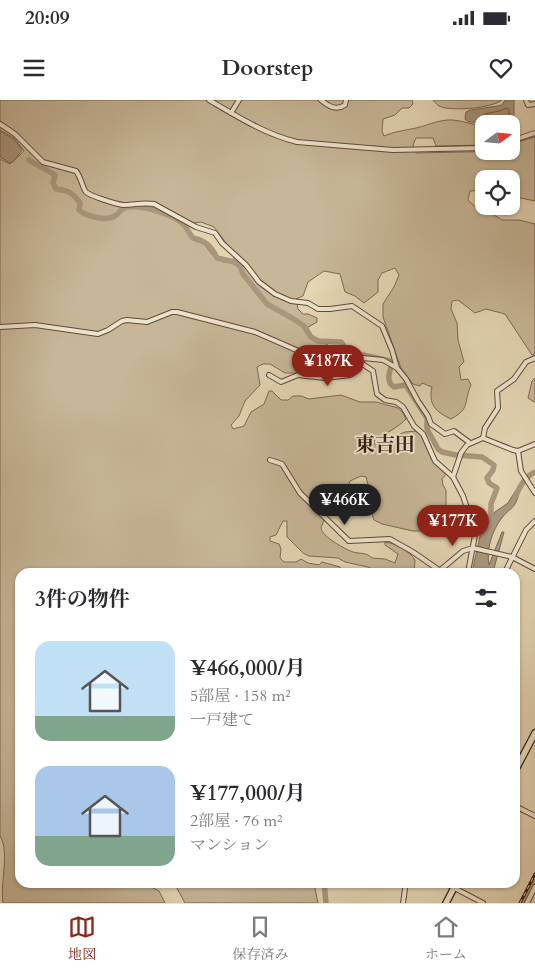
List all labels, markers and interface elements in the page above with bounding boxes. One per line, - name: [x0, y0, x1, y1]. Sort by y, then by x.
- text: 20:09: [25, 5, 69, 31]
- text: Doorstep: [221, 53, 314, 83]
- icon: menu: [20, 54, 48, 82]
- icon: heart: [487, 54, 515, 82]
- north arrow: [475, 115, 520, 160]
- map controls: [475, 115, 520, 215]
- button: locate: [475, 170, 520, 215]
- pin: ¥187K: [293, 344, 363, 387]
- text: ¥187K: [303, 350, 353, 372]
- district label: 東吉田: [355, 431, 415, 458]
- pin: ¥466K: [310, 484, 380, 526]
- text: ¥466K: [320, 489, 370, 511]
- pin: ¥177K: [418, 504, 488, 547]
- text: ¥177K: [428, 510, 478, 532]
- icon: filters: [472, 584, 500, 612]
- text: 3件の物件: [35, 585, 130, 614]
- text: ¥466,000/月: [190, 654, 306, 683]
- icon: home: [75, 661, 135, 721]
- text: 5部屋 · 158 m²: [190, 685, 291, 707]
- text: 一戸建て: [190, 709, 254, 731]
- text: ¥177,000/月: [190, 779, 306, 808]
- icon: home: [75, 786, 135, 846]
- text: 2部屋 · 76 m²: [190, 810, 282, 832]
- text: マンション: [190, 834, 269, 856]
- tab: 地図: [68, 913, 96, 964]
- tab: 保存済み: [232, 913, 288, 964]
- tab: ホーム: [425, 913, 467, 964]

